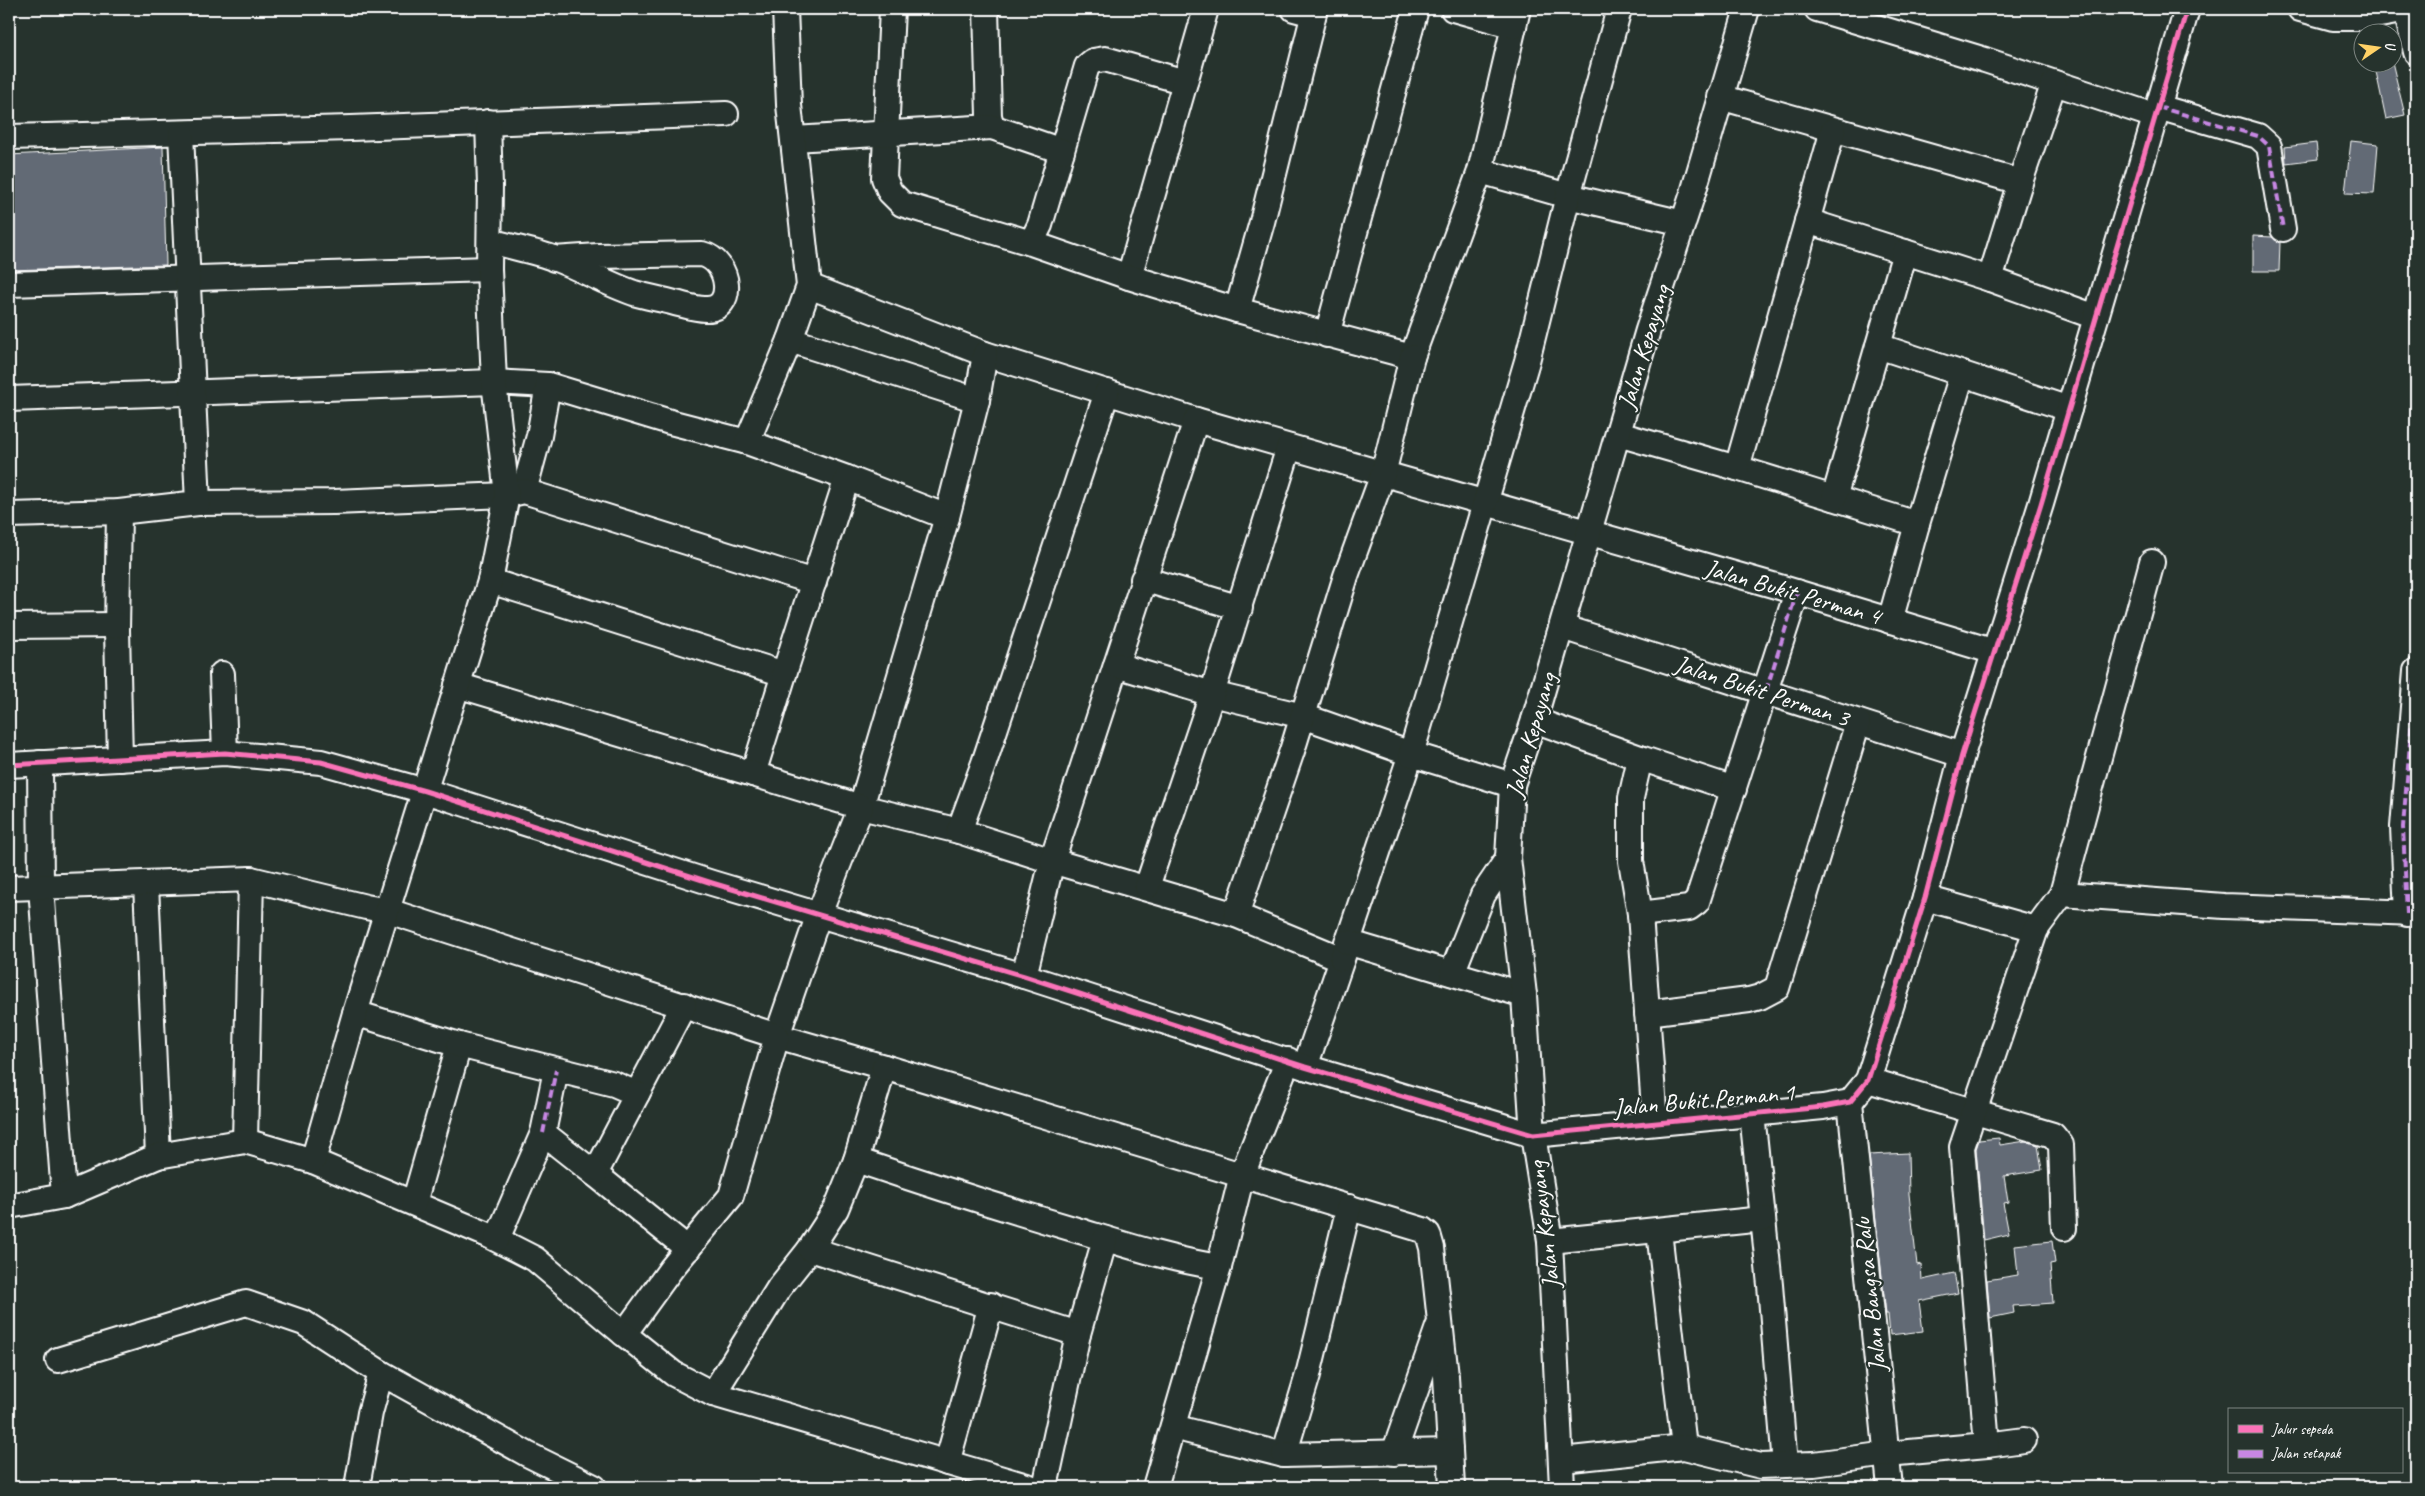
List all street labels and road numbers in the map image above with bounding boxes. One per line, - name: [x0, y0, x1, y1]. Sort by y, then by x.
- street label: Jalan Kepayang: [1610, 279, 1679, 414]
- street label: Jalan Bukit Perman 4: [1700, 551, 1887, 633]
- street label: Jalan Bukit Perman 3: [1670, 647, 1855, 735]
- street label: Jalan Kepayang: [1498, 667, 1565, 802]
- street label: Jalan Bukit Perman 1: [1611, 1076, 1798, 1124]
- street label: Jalan Kepayang: [1520, 1157, 1568, 1292]
- street label: Jalan Bangsa Ralu: [1846, 1214, 1894, 1375]

